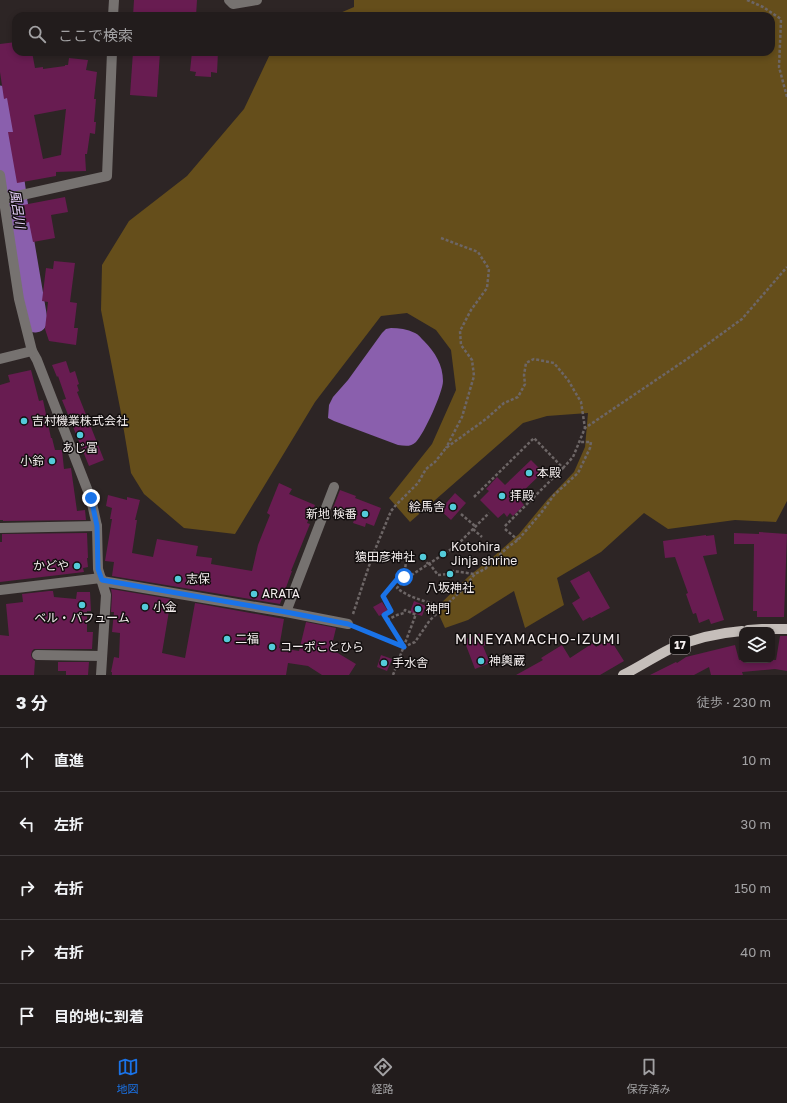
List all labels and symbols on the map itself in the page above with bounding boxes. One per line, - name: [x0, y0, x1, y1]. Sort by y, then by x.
- water label: 風呂川: [7, 188, 29, 231]
- place label: 吉村機業株式会社: [32, 413, 128, 428]
- marker: 吉村機業株式会社: [19, 416, 29, 426]
- marker: あじ冨: [75, 430, 85, 440]
- place label: あじ冨: [62, 440, 98, 455]
- place label: 小鈴: [20, 453, 44, 468]
- marker: 小鈴: [47, 456, 57, 466]
- place label: 本殿: [537, 465, 561, 480]
- marker: 本殿: [524, 468, 534, 478]
- place label: 拝殿: [510, 488, 534, 503]
- route end: [82, 489, 100, 507]
- marker: 拝殿: [497, 491, 507, 501]
- place label: 絵馬舎: [409, 499, 445, 514]
- marker: 絵馬舎: [448, 502, 458, 512]
- place label: 新地 検番: [306, 506, 357, 521]
- marker: 新地 検番: [360, 509, 370, 519]
- place label: Kotohira Jinja shrine: [451, 539, 517, 568]
- place label: 猿田彦神社: [355, 549, 415, 564]
- marker: Kotohira Jinja shrine: [438, 549, 448, 559]
- marker: 猿田彦神社: [418, 552, 428, 562]
- place label: かどや: [33, 558, 69, 573]
- marker: かどや: [72, 561, 82, 571]
- route start: [395, 568, 413, 586]
- marker: 八坂神社: [445, 569, 455, 579]
- place label: 志保: [186, 571, 210, 586]
- marker: 志保: [173, 574, 183, 584]
- place label: 八坂神社: [426, 580, 474, 595]
- place label: ARATA: [262, 586, 300, 601]
- marker: ARATA: [249, 589, 259, 599]
- place label: 小金: [153, 599, 177, 614]
- marker: ベル・パフューム: [77, 600, 87, 610]
- place label: 神門: [426, 601, 450, 616]
- marker: 小金: [140, 602, 150, 612]
- marker: 神門: [413, 604, 423, 614]
- place label: ベル・パフューム: [34, 610, 130, 625]
- district label: MINEYAMACHO-IZUMI: [455, 630, 621, 647]
- place label: 二福: [235, 631, 259, 646]
- marker: 二福: [222, 634, 232, 644]
- road number: 17: [670, 636, 690, 654]
- place label: コーポことひら: [280, 639, 364, 654]
- marker: コーポことひら: [267, 642, 277, 652]
- place label: 神輿蔵: [489, 653, 525, 668]
- place label: 手水舎: [392, 655, 428, 670]
- marker: 神輿蔵: [476, 656, 486, 666]
- marker: 手水舎: [379, 658, 389, 668]

